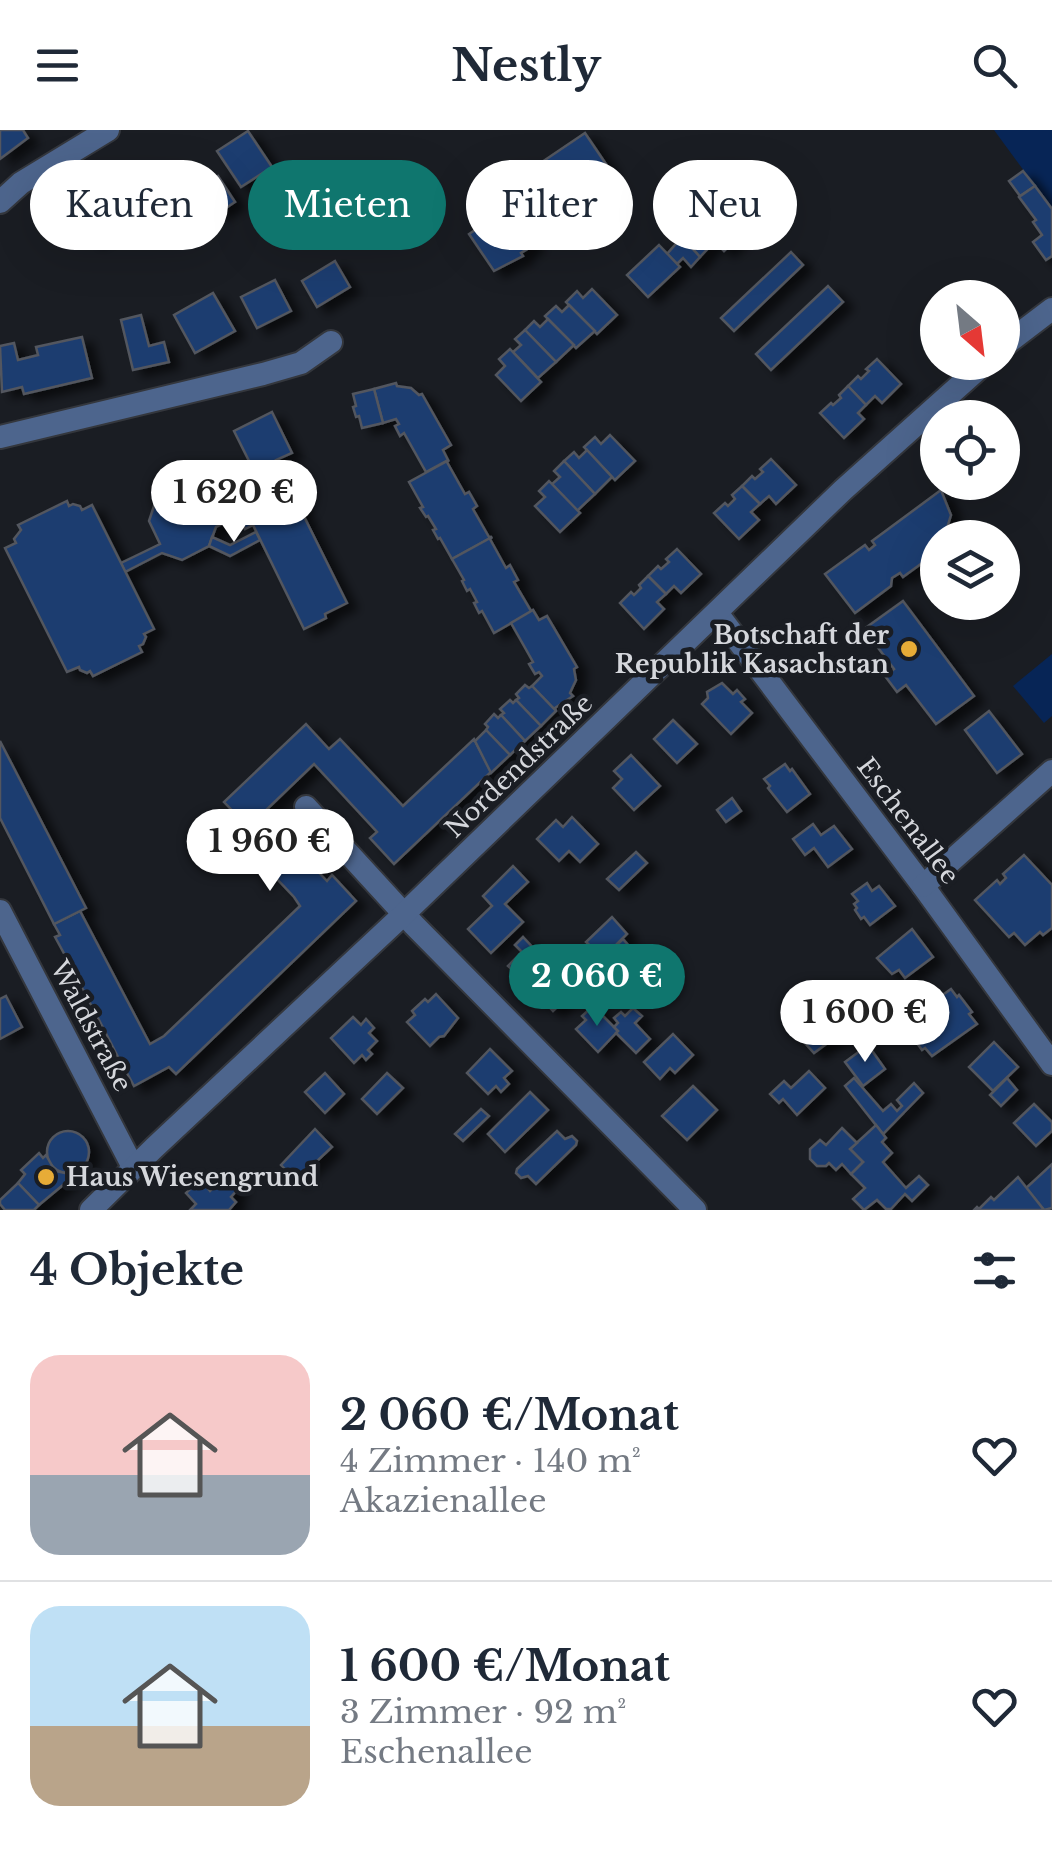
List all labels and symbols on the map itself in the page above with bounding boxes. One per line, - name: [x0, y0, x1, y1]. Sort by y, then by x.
- north arrow: [920, 280, 1020, 380]
- pin: 1 620 €: [142, 460, 326, 545]
- place label: Botschaft der Republik Kasachstan: [615, 620, 890, 680]
- marker: Botschaft der Republik Kasachstan: [898, 638, 920, 660]
- street label: Nordendstraße: [439, 688, 599, 844]
- street label: Eschenallee: [850, 752, 966, 890]
- pin: 1 960 €: [178, 809, 362, 894]
- pin: 2 060 €: [505, 944, 689, 1029]
- street label: Waldstraße: [43, 954, 138, 1097]
- pin: 1 600 €: [773, 980, 957, 1065]
- place label: Haus Wiesengrund: [66, 1162, 318, 1193]
- marker: Haus Wiesengrund: [35, 1166, 57, 1188]

